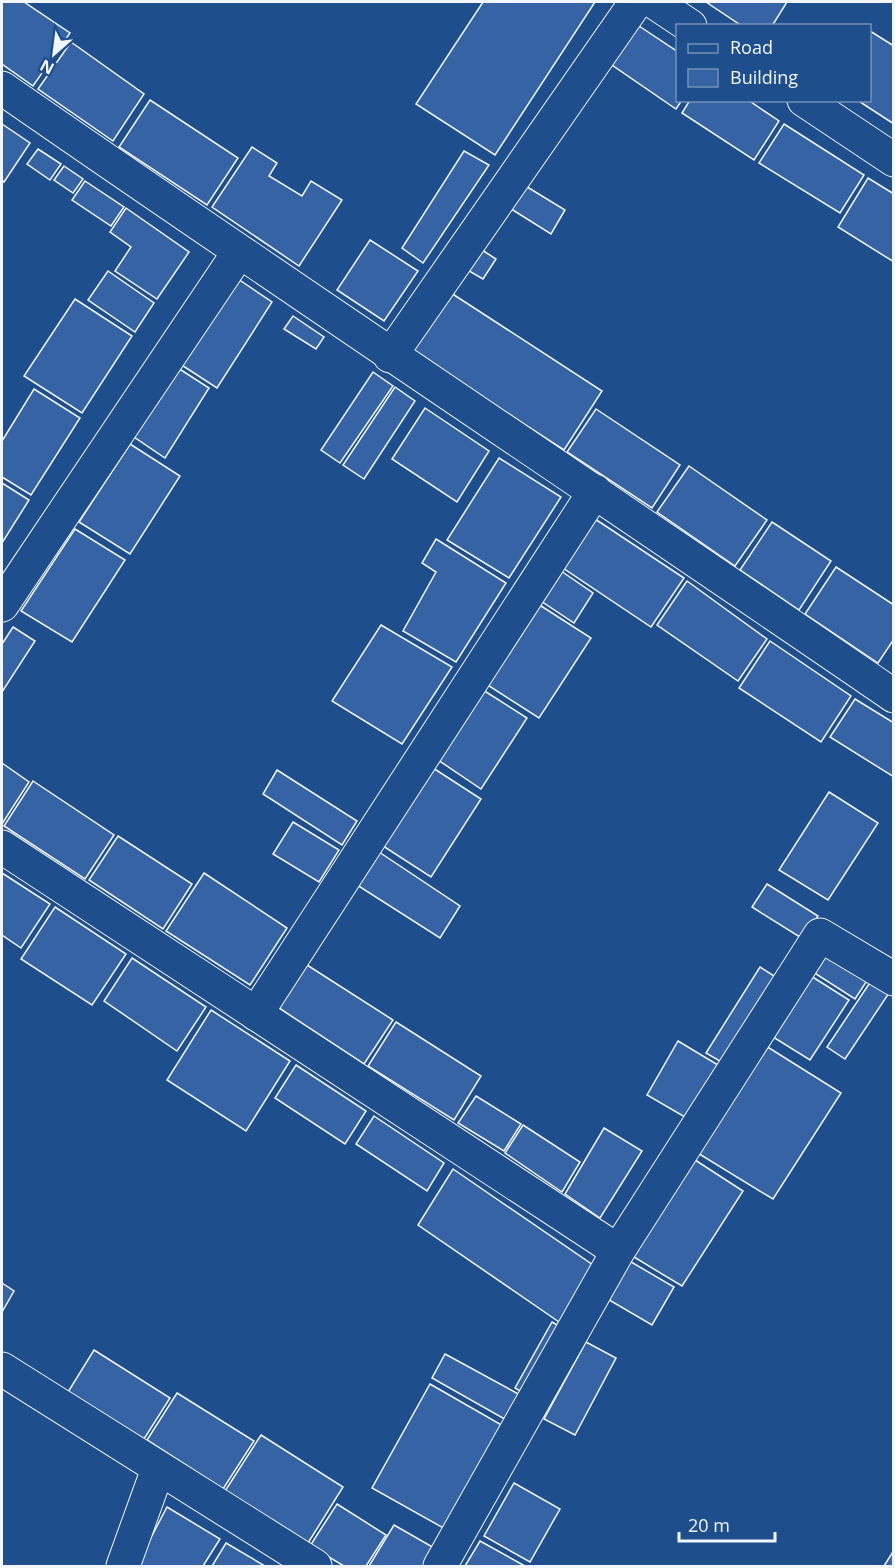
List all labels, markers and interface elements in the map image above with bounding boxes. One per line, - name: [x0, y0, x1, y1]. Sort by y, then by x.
- north arrow: [24, 24, 84, 84]
- legend: [676, 24, 871, 102]
- text: Road: [730, 35, 773, 59]
- text: N: [36, 54, 58, 80]
- text: Building: [730, 65, 798, 89]
- scale bar: [679, 1505, 775, 1543]
- text: 20 m: [688, 1513, 730, 1537]

